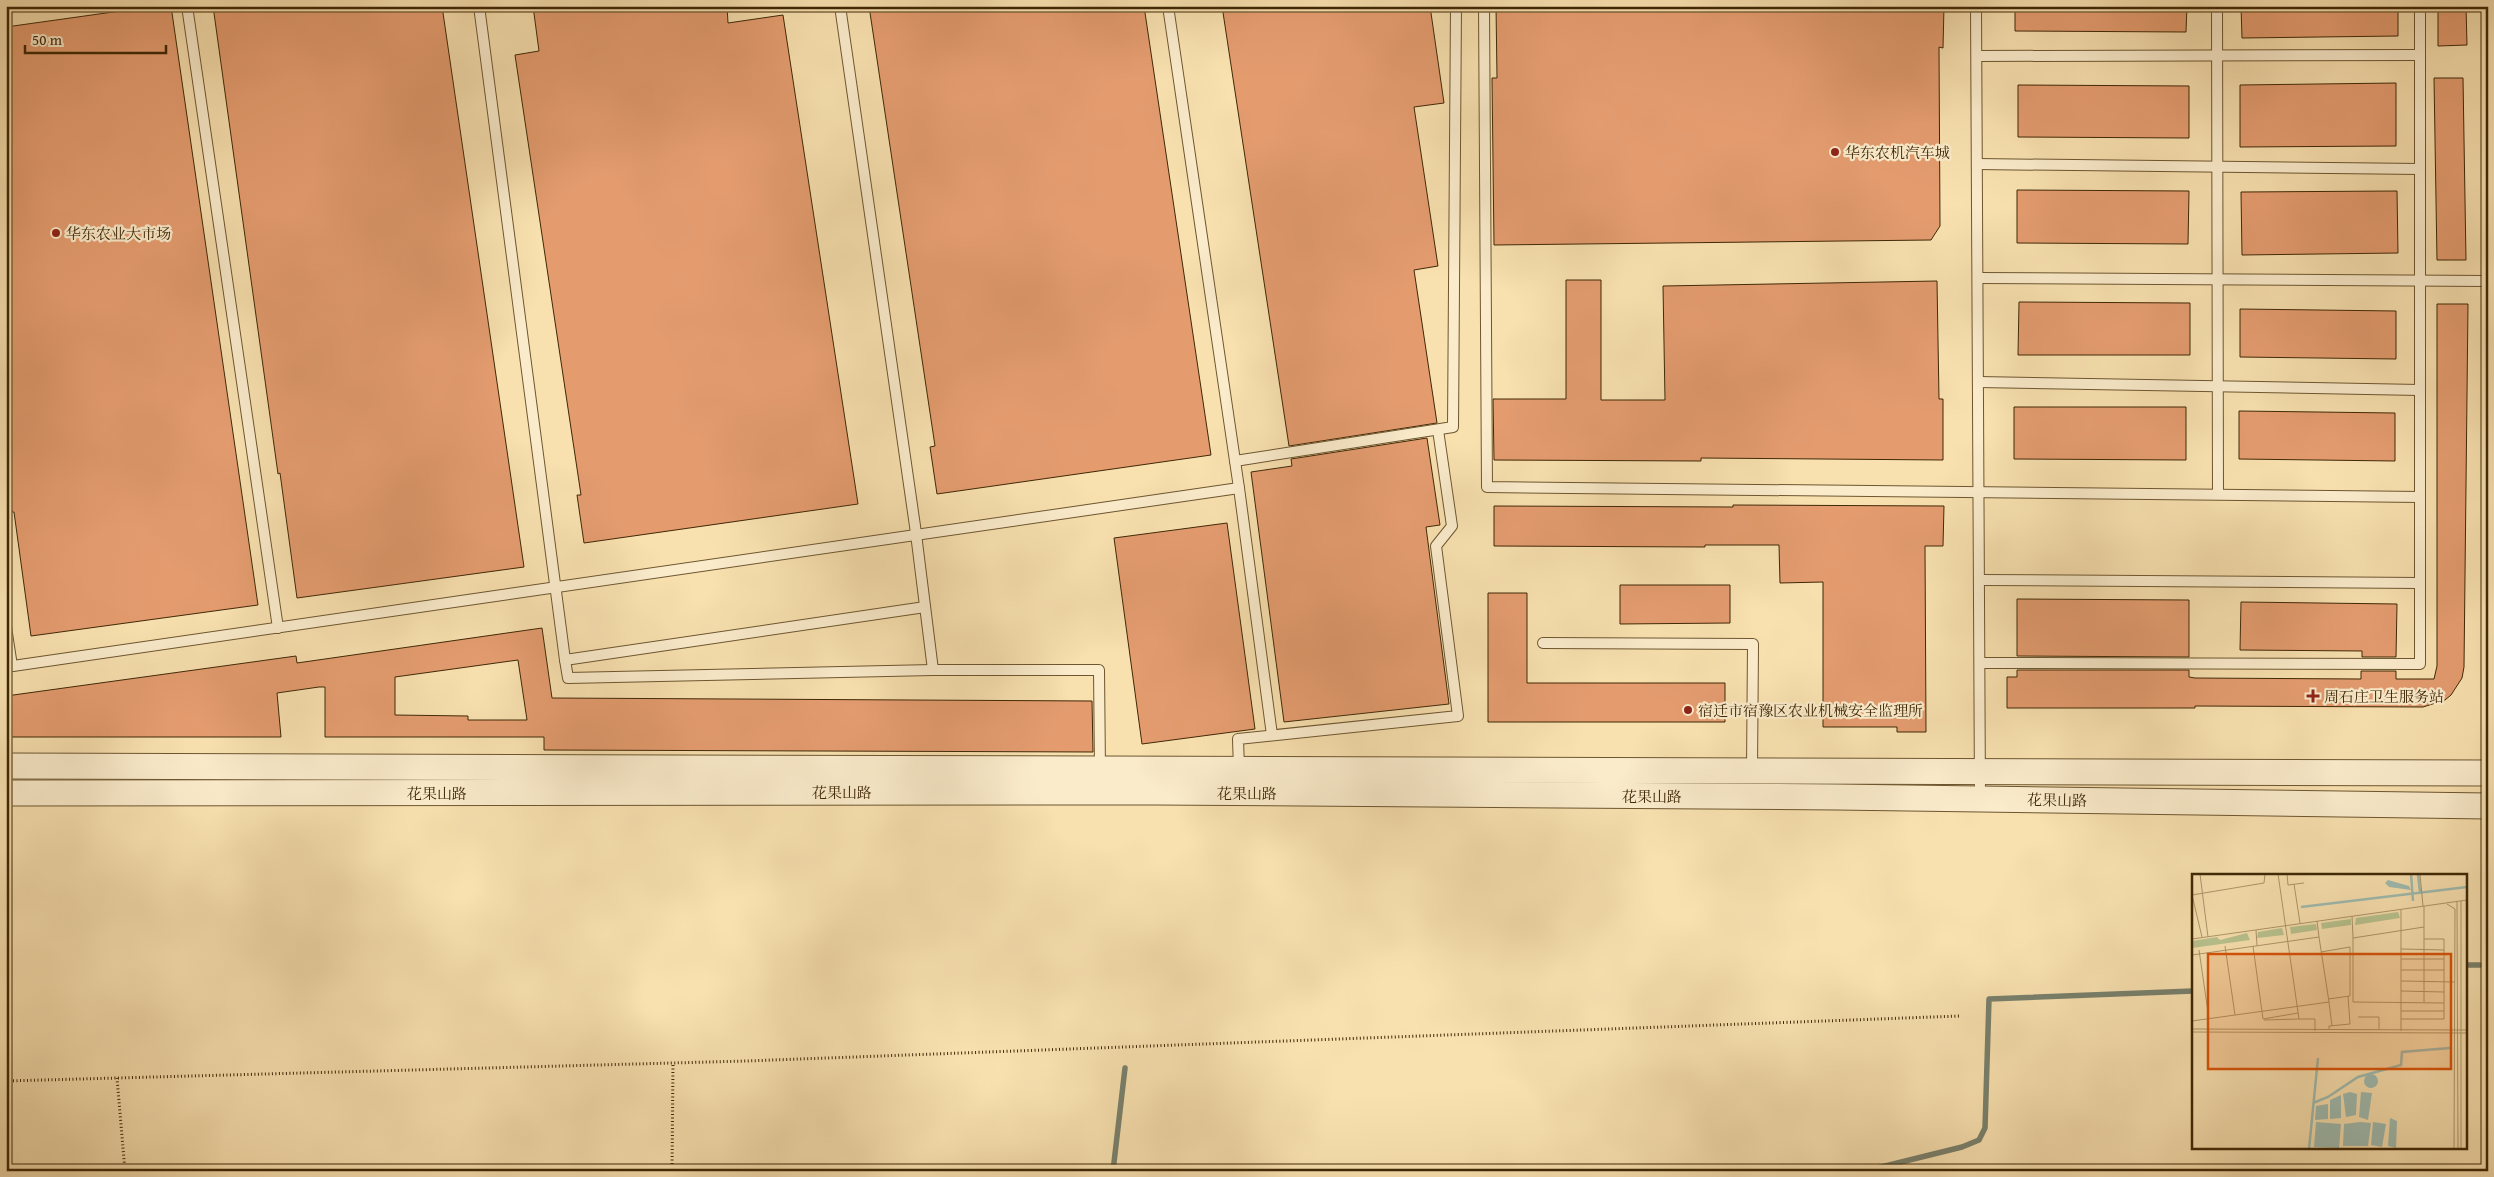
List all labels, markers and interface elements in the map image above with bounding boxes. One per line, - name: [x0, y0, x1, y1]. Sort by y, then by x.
- scale bar: [25, 22, 166, 54]
- text: 50 m: [32, 29, 63, 50]
- place label: 华东农机汽车城: [1845, 142, 1950, 163]
- marker: 华东农机汽车城: [1829, 146, 1841, 158]
- place label: 华东农业大市场: [66, 223, 171, 244]
- marker: 华东农业大市场: [50, 227, 62, 239]
- place label: 周石庄卫生服务站: [2324, 686, 2444, 707]
- marker: 周石庄卫生服务站: [2306, 689, 2320, 703]
- place label: 宿迁市宿豫区农业机械安全监理所: [1698, 700, 1923, 721]
- marker: 宿迁市宿豫区农业机械安全监理所: [1682, 704, 1694, 716]
- street label: 花果山路: [812, 782, 872, 803]
- street label: 花果山路: [407, 783, 467, 804]
- street label: 花果山路: [1217, 783, 1277, 804]
- street label: 花果山路: [1622, 786, 1682, 807]
- street label: 花果山路: [2027, 789, 2087, 811]
- inset map: [2192, 874, 2466, 1150]

